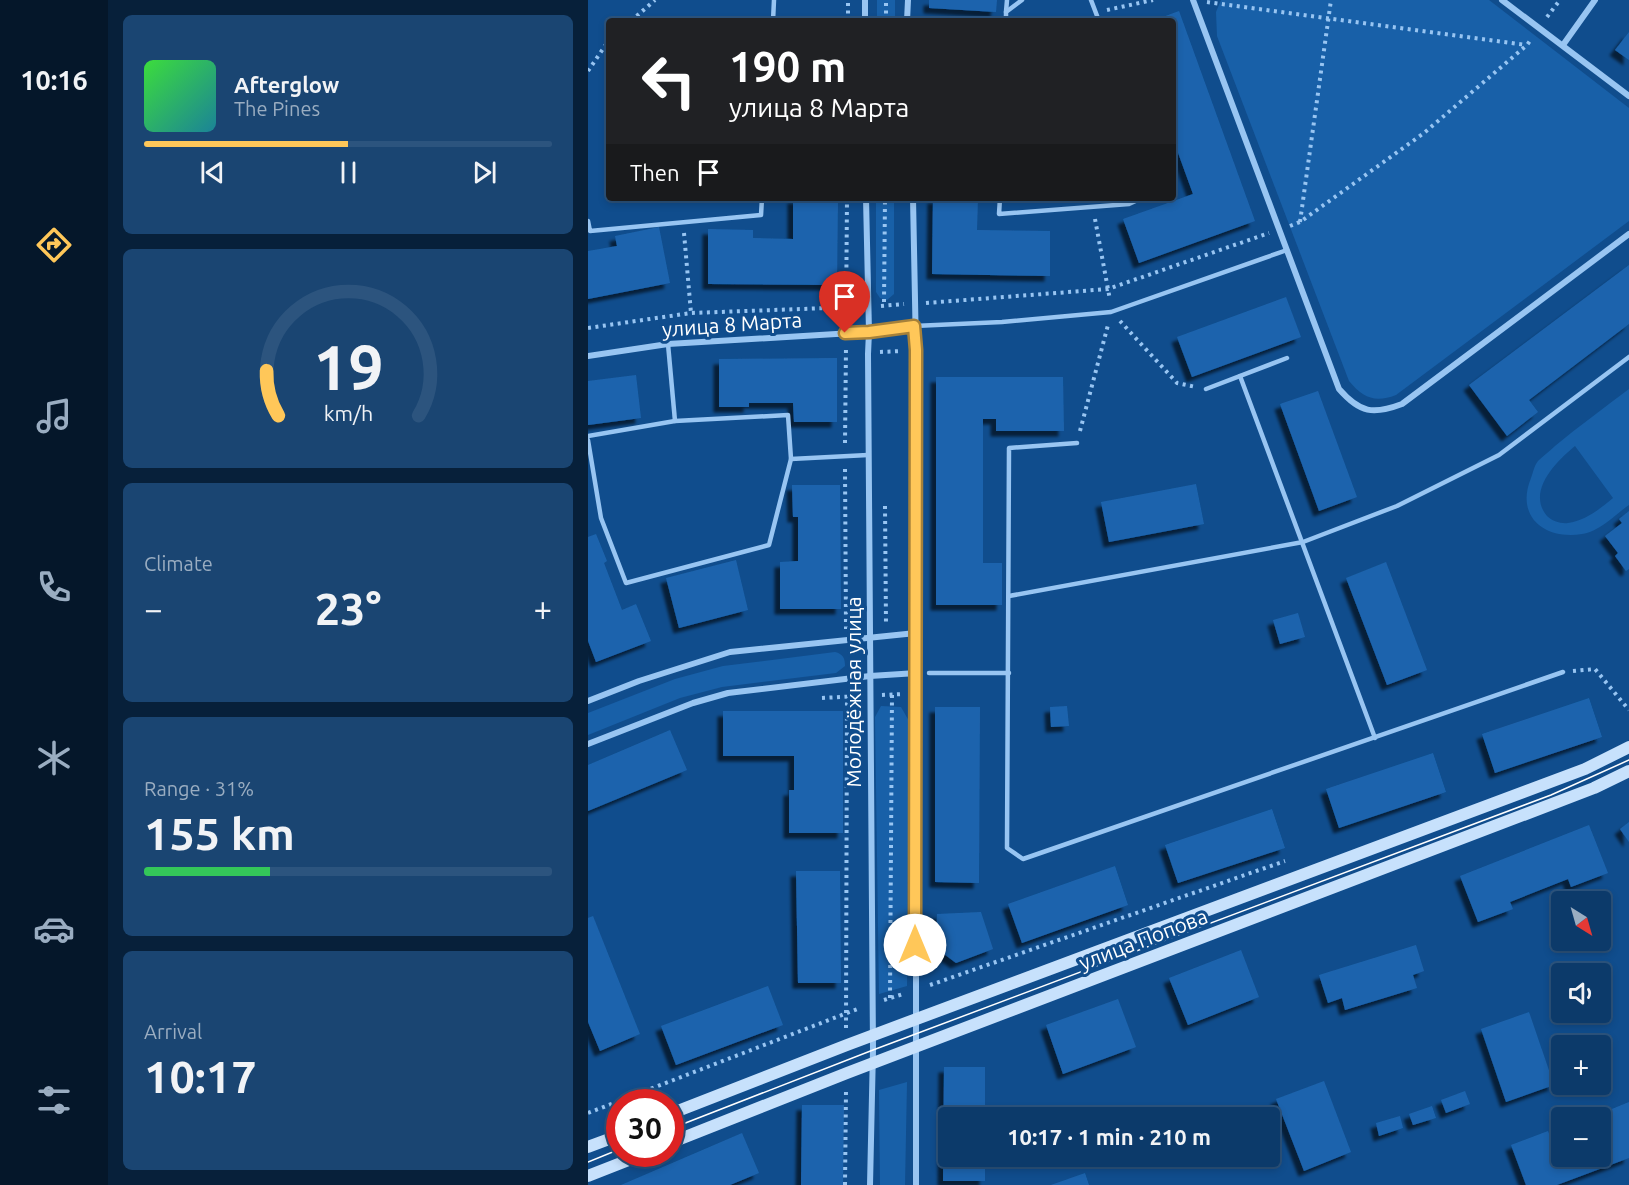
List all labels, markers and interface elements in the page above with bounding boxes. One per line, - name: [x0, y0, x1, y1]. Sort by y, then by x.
- icon: left: [630, 42, 708, 120]
- text: 190 m: [729, 43, 846, 90]
- text: 10:16: [20, 65, 88, 95]
- text: Afterglow: [234, 72, 339, 97]
- text: улица 8 Марта: [729, 92, 910, 122]
- text: The Pines: [234, 97, 320, 120]
- icon: previous: [196, 156, 229, 189]
- icon: pause: [332, 156, 365, 189]
- icon: next: [468, 156, 501, 189]
- icon: arrive: [692, 156, 725, 189]
- text: Then: [630, 160, 680, 185]
- icon: directions: [33, 224, 75, 266]
- pin: [819, 271, 870, 333]
- icon: arrive: [828, 280, 861, 313]
- street label: улица 8 Марта: [661, 307, 803, 341]
- text: 19: [313, 332, 383, 402]
- icon: music: [33, 395, 75, 437]
- text: km/h: [323, 401, 373, 425]
- text: Climate: [144, 552, 213, 575]
- icon: phone: [33, 566, 75, 608]
- text: 23°: [315, 583, 381, 634]
- text: −: [144, 590, 163, 627]
- text: +: [533, 590, 552, 627]
- street label: Молодёжная улица: [841, 596, 865, 788]
- icon: climate: [33, 737, 75, 779]
- text: Range · 31%: [144, 777, 254, 800]
- text: 155 km: [144, 808, 295, 859]
- north arrow: [1551, 891, 1611, 951]
- map controls: [1551, 891, 1611, 1167]
- street label: улица Попова: [1075, 903, 1211, 975]
- icon: car: [33, 908, 75, 950]
- position arrow: [883, 913, 947, 977]
- button: sound: [1551, 963, 1611, 1023]
- text: Arrival: [144, 1020, 202, 1043]
- button: +: [1551, 1035, 1611, 1095]
- text: 10:17: [144, 1051, 257, 1102]
- icon: filters: [33, 1079, 75, 1121]
- speed limit sign: 30: [606, 1089, 684, 1167]
- button: −: [1551, 1107, 1611, 1167]
- text: 10:17 · 1 min · 210 m: [1007, 1124, 1211, 1149]

